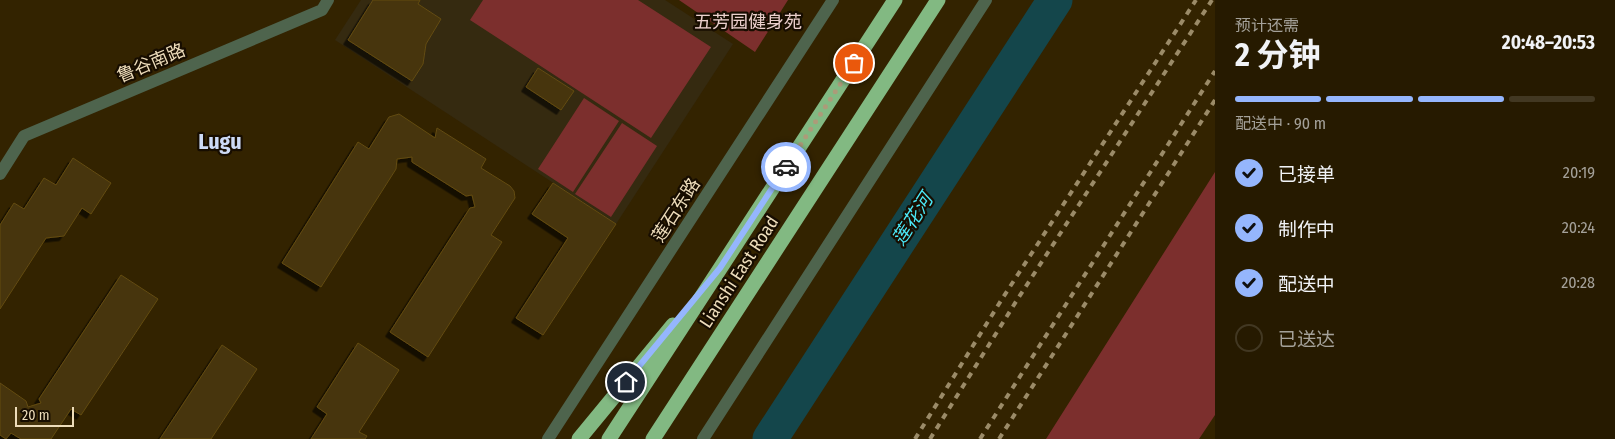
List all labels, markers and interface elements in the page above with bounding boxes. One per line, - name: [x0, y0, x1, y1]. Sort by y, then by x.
- park label: 五芳园健身苑: [694, 11, 802, 33]
- text: 预计还需: [1235, 16, 1299, 35]
- text: 20:48–20:53: [1502, 31, 1595, 54]
- text: 2 分钟: [1235, 36, 1320, 74]
- street label: 鲁谷南路: [114, 39, 188, 87]
- pin: [833, 42, 875, 84]
- icon: bag: [840, 49, 868, 77]
- text: 配送中 · 90 m: [1235, 114, 1326, 133]
- district label: Lugu: [198, 128, 242, 155]
- courier: [761, 142, 811, 192]
- icon: car: [772, 153, 800, 181]
- icon: check: [1235, 159, 1263, 187]
- text: 已接单: [1278, 163, 1335, 186]
- text: 20:19: [1563, 163, 1595, 182]
- street label: 莲石东路: [647, 174, 705, 246]
- water label: 莲花河: [887, 186, 940, 249]
- street label: Lianshi East Road: [695, 212, 783, 332]
- icon: check: [1235, 214, 1263, 242]
- text: 制作中: [1278, 218, 1335, 241]
- text: 20:24: [1562, 218, 1595, 237]
- icon: check: [1235, 269, 1263, 297]
- text: 配送中: [1278, 273, 1335, 296]
- text: 20:28: [1561, 273, 1595, 292]
- text: 已送达: [1278, 328, 1335, 351]
- pin: [605, 361, 647, 403]
- icon: home: [612, 368, 640, 396]
- scale bar: [15, 404, 74, 427]
- text: 20 m: [22, 407, 50, 424]

